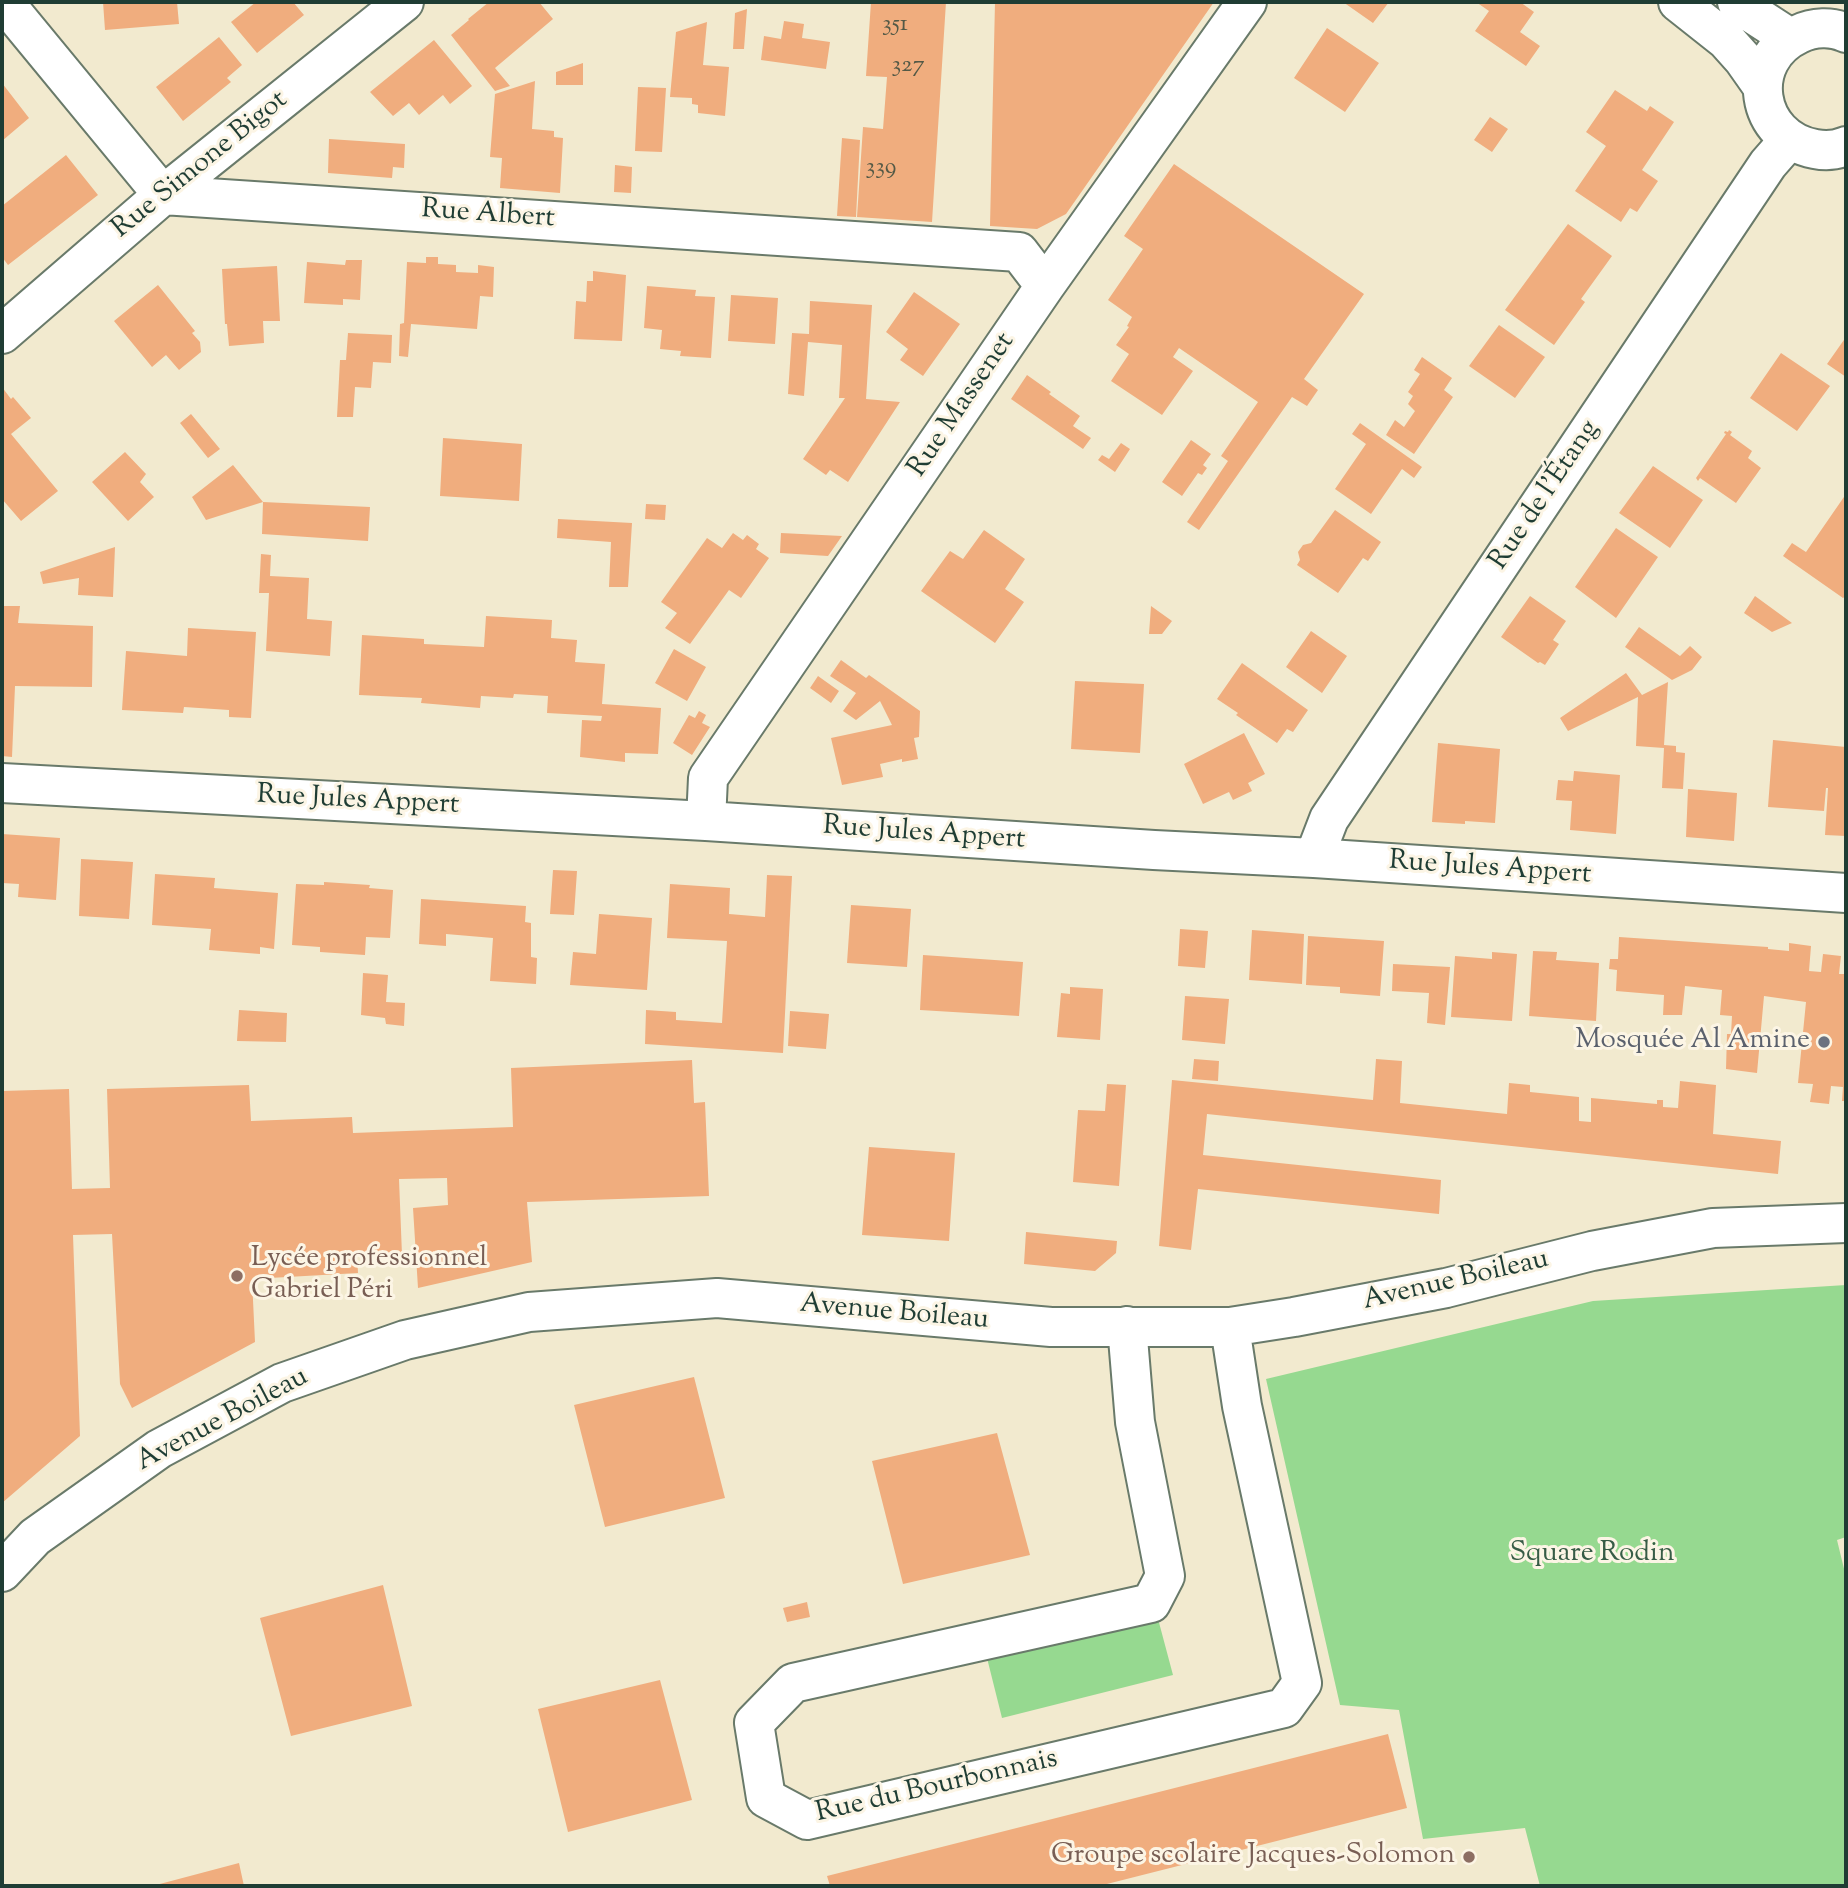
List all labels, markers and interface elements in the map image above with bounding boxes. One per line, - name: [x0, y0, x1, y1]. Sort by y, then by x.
- house number: 351: [882, 12, 908, 40]
- house number: 327: [892, 53, 924, 81]
- street label: Rue Simone Bigot: [106, 85, 296, 247]
- house number: 339: [866, 155, 896, 183]
- street label: Rue Albert: [420, 195, 556, 237]
- street label: Rue Massenet: [902, 327, 1024, 485]
- street label: Rue de l'Étang: [1484, 415, 1608, 577]
- street label: Rue Jules Appert: [256, 780, 460, 824]
- street label: Rue Jules Appert: [822, 811, 1026, 859]
- street label: Rue Jules Appert: [1388, 846, 1592, 894]
- place label: Mosquée Al Amine: [1575, 1025, 1810, 1059]
- marker: Mosquée Al Amine: [1816, 1034, 1832, 1050]
- place label: Lycée professionnel Gabriel Péri: [251, 1243, 487, 1309]
- street label: Avenue Boileau: [1360, 1244, 1552, 1320]
- marker: Lycée professionnel Gabriel Péri: [229, 1268, 245, 1284]
- street label: Avenue Boileau: [798, 1289, 990, 1339]
- street label: Avenue Boileau: [131, 1362, 315, 1480]
- park label: Square Rodin: [1509, 1538, 1675, 1572]
- street label: Rue du Bourbonnais: [813, 1744, 1061, 1832]
- place label: Groupe scolaire Jacques-Solomon: [1051, 1840, 1455, 1874]
- marker: Groupe scolaire Jacques-Solomon: [1461, 1849, 1477, 1865]

